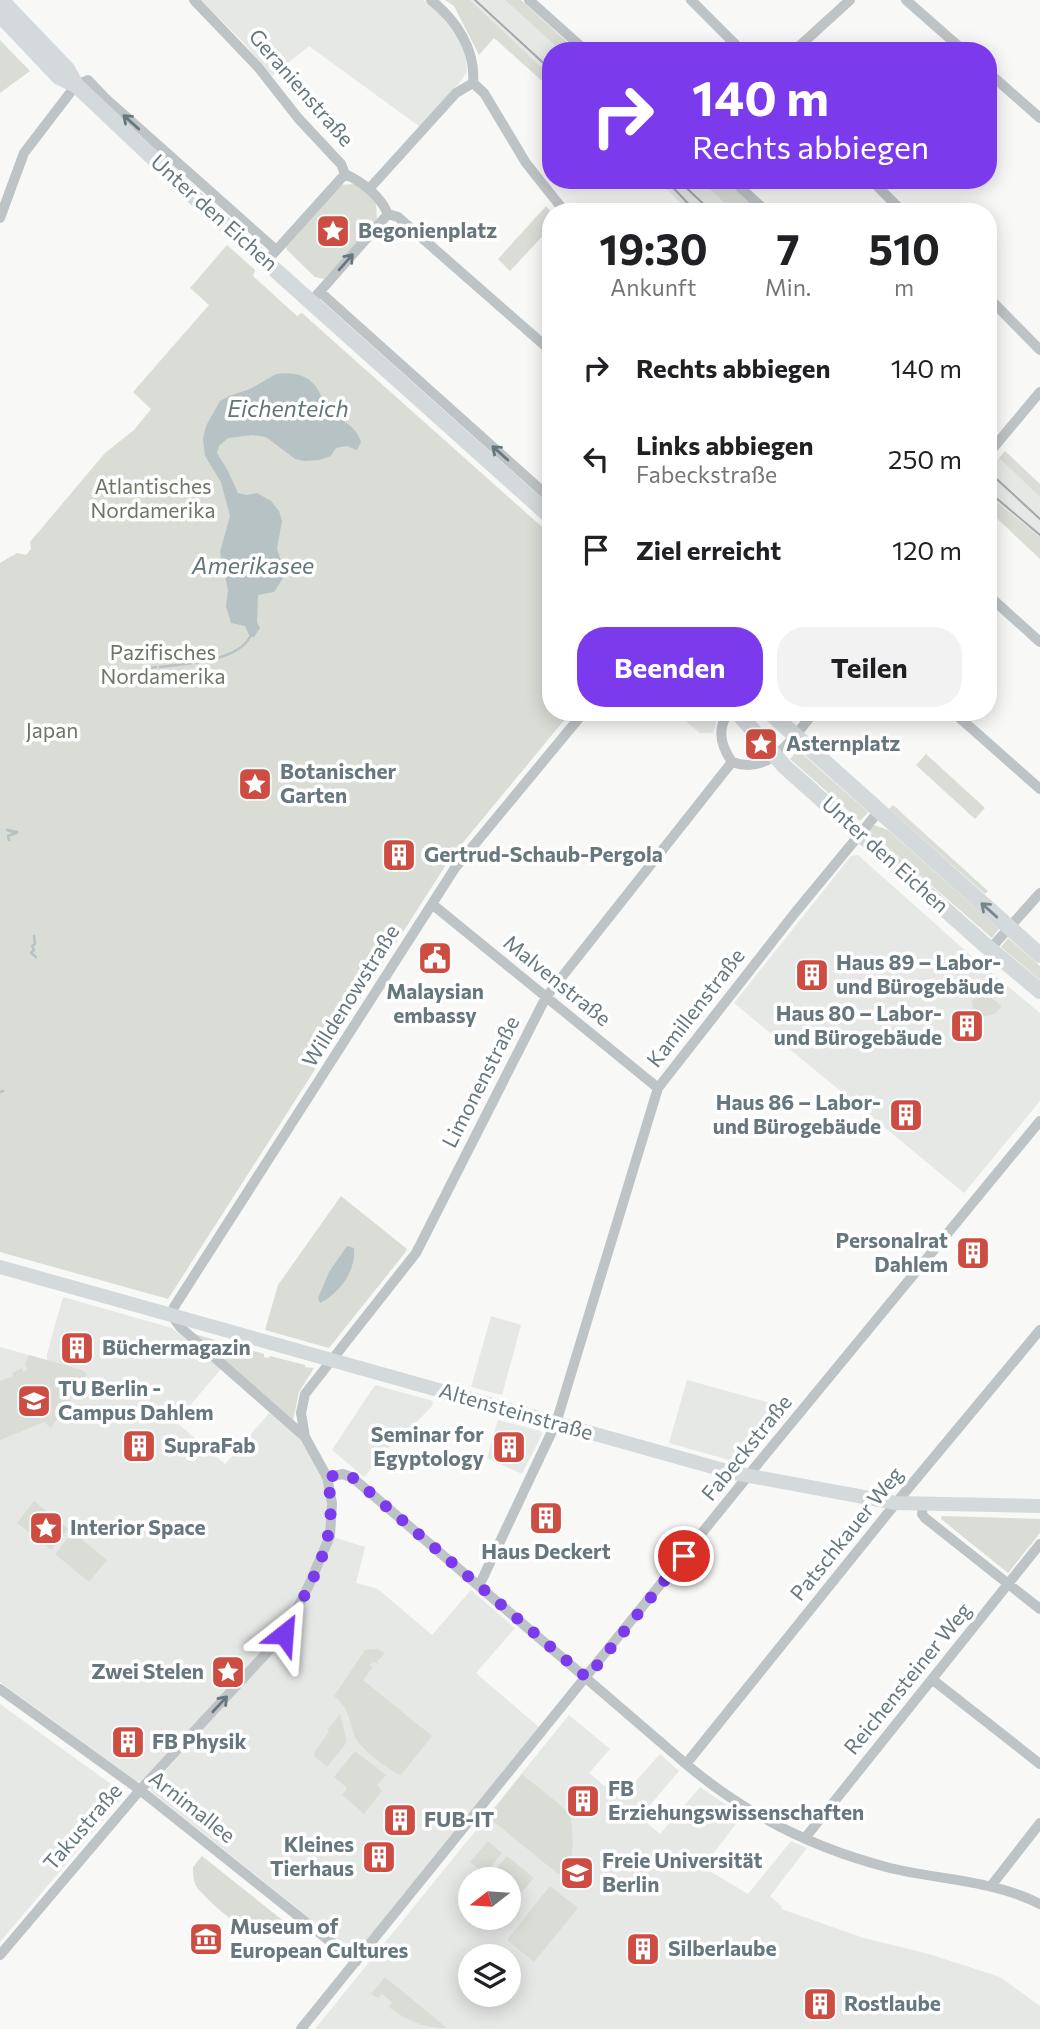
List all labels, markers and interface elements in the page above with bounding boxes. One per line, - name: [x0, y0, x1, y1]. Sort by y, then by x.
- street label: Geranienstraße: [244, 23, 360, 151]
- text: 140 m: [692, 66, 829, 126]
- icon: right: [577, 70, 668, 161]
- one-way arrow: [122, 114, 140, 130]
- text: Rechts abbiegen: [692, 126, 929, 166]
- street label: Unter den Eichen: [146, 148, 284, 275]
- place icon: Begonienplatz: [314, 212, 352, 250]
- place label: Begonienplatz: [358, 217, 497, 242]
- text: 19:30: [599, 222, 708, 274]
- text: 7: [776, 222, 800, 274]
- text: 510: [868, 222, 940, 274]
- one-way arrow: [338, 254, 354, 272]
- text: Ankunft: [610, 273, 696, 301]
- text: Min.: [765, 273, 811, 301]
- text: m: [894, 273, 914, 301]
- icon: right: [577, 349, 615, 387]
- text: Rechts abbiegen: [636, 352, 831, 383]
- text: 140 m: [891, 352, 962, 383]
- water label: Eichenteich: [227, 394, 349, 422]
- text: Links abbiegen: [636, 429, 814, 460]
- icon: left: [577, 440, 615, 478]
- text: 250 m: [888, 443, 962, 474]
- one-way arrow: [492, 445, 510, 461]
- text: Fabeckstraße: [636, 460, 777, 488]
- park label: Atlantisches Nordamerika: [90, 473, 216, 522]
- icon: arrive: [577, 531, 615, 569]
- text: Ziel erreicht: [636, 534, 781, 565]
- text: 120 m: [892, 534, 962, 565]
- water label: Amerikasee: [191, 551, 314, 579]
- button: Beenden: [577, 627, 763, 707]
- button: Teilen: [777, 627, 962, 707]
- park label: Pazifisches Nordamerika: [100, 639, 226, 688]
- park label: Japan: [26, 717, 78, 742]
- place icon: Asternplatz: [742, 725, 780, 763]
- place label: Asternplatz: [786, 730, 900, 755]
- place label: Botanischer Garten: [280, 758, 396, 807]
- place icon: Botanischer Garten: [236, 765, 274, 803]
- street label: Unter den Eichen: [817, 790, 955, 917]
- building icon: Gertrud-Schaub-Pergola: [380, 836, 418, 874]
- place label: Gertrud-Schaub-Pergola: [424, 841, 663, 866]
- one-way arrow: [981, 901, 998, 918]
- street label: Willdenowstraße: [296, 920, 403, 1071]
- street label: Malvenstraße: [499, 929, 617, 1031]
- public building icon: Malaysian embassy: [416, 939, 454, 977]
- street label: Kamillenstraße: [641, 943, 749, 1071]
- place label: Haus 89 – Labor- und Bürogebäude: [836, 949, 1004, 998]
- building icon: Haus 89 – Labor- und Bürogebäude: [793, 956, 831, 994]
- place label: Malaysian embassy: [386, 978, 484, 1027]
- place label: Haus 80 – Labor- und Bürogebäude: [774, 1000, 942, 1049]
- building icon: Haus 80 – Labor- und Bürogebäude: [948, 1007, 986, 1045]
- street label: Limonenstraße: [436, 1011, 524, 1151]
- place label: Haus 86 – Labor- und Bürogebäude: [713, 1089, 881, 1138]
- building icon: Haus 86 – Labor- und Bürogebäude: [887, 1096, 925, 1134]
- place label: Personalrat Dahlem: [836, 1227, 948, 1276]
- building icon: Personalrat Dahlem: [954, 1234, 992, 1272]
- building icon: Büchermagazin: [58, 1329, 96, 1367]
- place label: Büchermagazin: [102, 1334, 251, 1359]
- place label: TU Berlin - Campus Dahlem: [58, 1375, 214, 1424]
- street label: Altensteinstraße: [437, 1377, 596, 1444]
- school or university icon: TU Berlin - Campus Dahlem: [15, 1382, 53, 1420]
- street label: Fabeckstraße: [696, 1389, 796, 1505]
- place label: Seminar for Egyptology: [371, 1421, 484, 1470]
- building icon: SupraFab: [120, 1427, 158, 1465]
- building icon: Seminar for Egyptology: [490, 1428, 528, 1466]
- place label: SupraFab: [164, 1432, 256, 1457]
- street label: Patschkauer Weg: [784, 1461, 907, 1605]
- building icon: Haus Deckert: [527, 1499, 565, 1537]
- place icon: Interior Space: [27, 1509, 65, 1547]
- place label: Interior Space: [70, 1514, 206, 1539]
- pin: [654, 1526, 714, 1586]
- icon: arrive: [665, 1537, 703, 1575]
- place label: Haus Deckert: [481, 1538, 611, 1563]
- position arrow: [247, 1597, 321, 1671]
- street label: Reichensteiner Weg: [838, 1597, 976, 1759]
- place icon: Zwei Stelen: [209, 1653, 247, 1691]
- place label: Zwei Stelen: [91, 1658, 204, 1683]
- one-way arrow: [211, 1696, 228, 1713]
- building icon: FB Physik: [109, 1723, 147, 1761]
- place label: FB Physik: [152, 1728, 247, 1753]
- street label: Arnimallee: [145, 1764, 241, 1847]
- place label: FB Erziehungswissenschaften: [608, 1775, 864, 1824]
- street label: Takustraße: [37, 1778, 126, 1875]
- building icon: FB Erziehungswissenschaften: [564, 1782, 602, 1820]
- building icon: FUB-IT: [381, 1801, 419, 1839]
- place label: FUB-IT: [424, 1806, 495, 1831]
- place label: Kleines Tierhaus: [270, 1831, 354, 1880]
- building icon: Kleines Tierhaus: [360, 1838, 398, 1876]
- place label: Freie Universität Berlin: [602, 1847, 762, 1896]
- school or university icon: Freie Universität Berlin: [558, 1854, 596, 1892]
- north arrow: [458, 1867, 522, 1930]
- map controls: [458, 1867, 521, 2007]
- place label: Museum of European Cultures: [230, 1913, 408, 1962]
- museum icon: Museum of European Cultures: [187, 1920, 225, 1958]
- building icon: Silberlaube: [624, 1930, 662, 1968]
- place label: Silberlaube: [668, 1935, 777, 1960]
- button: layers: [458, 1944, 521, 2007]
- building icon: Rostlaube: [801, 1985, 839, 2023]
- place label: Rostlaube: [844, 1990, 941, 2015]

